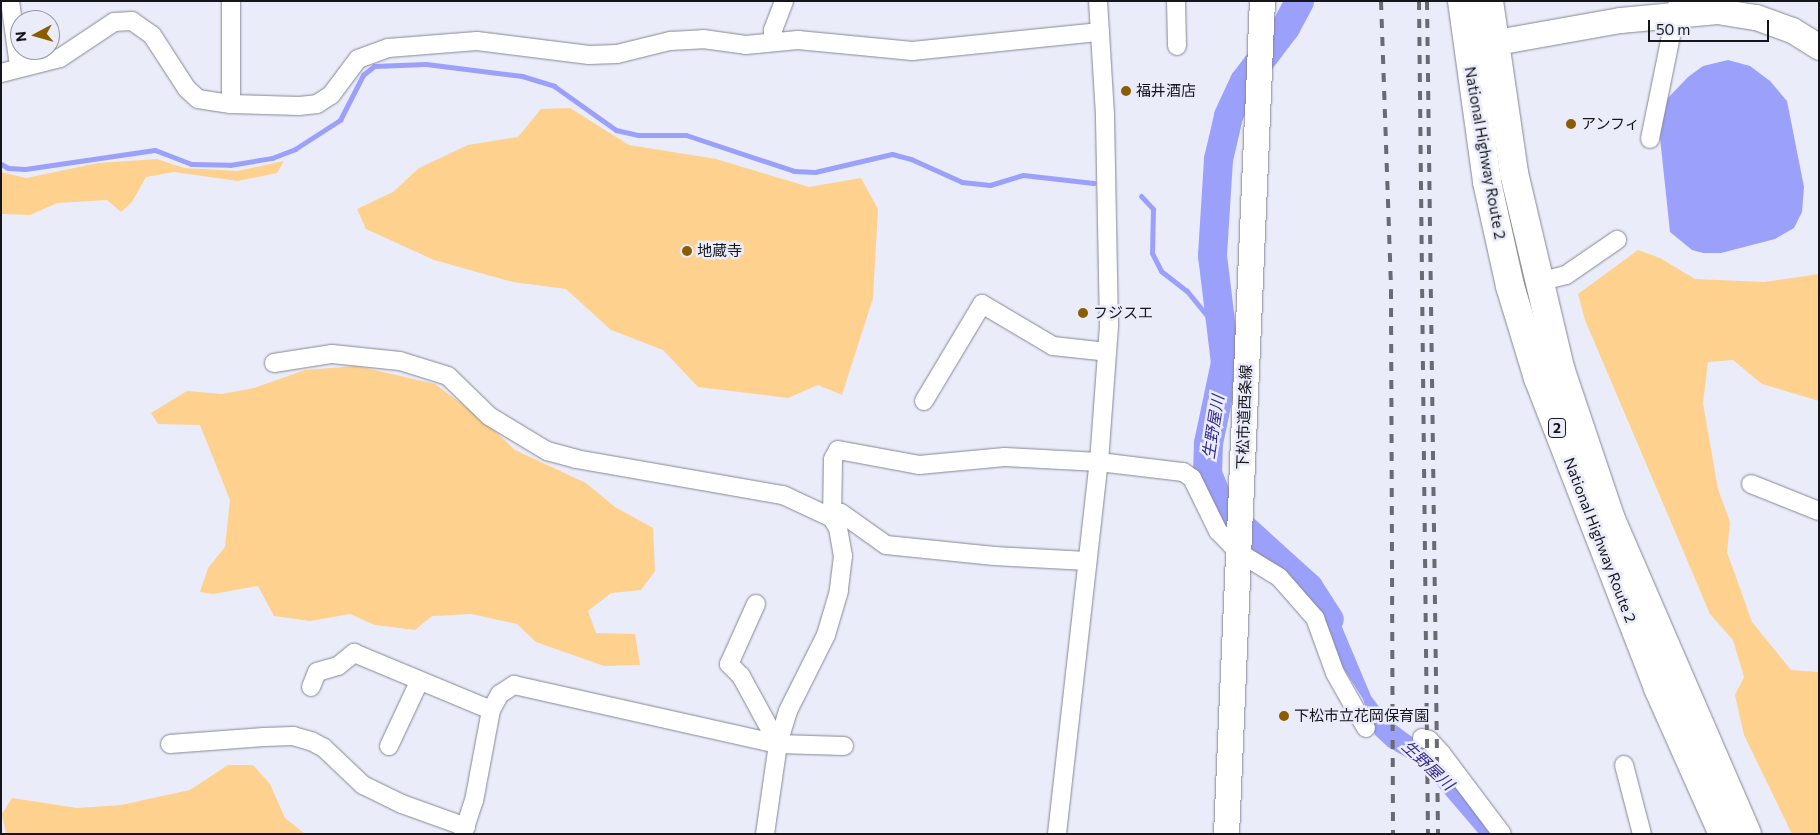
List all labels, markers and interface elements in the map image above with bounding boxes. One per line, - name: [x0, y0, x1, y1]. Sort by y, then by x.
- north arrow: [10, 10, 60, 60]
- scale bar: [1650, 10, 1771, 42]
- text: 50 m: [1656, 20, 1690, 38]
- text: N: [12, 30, 30, 43]
- street label: National Highway Route 2: [1461, 65, 1509, 241]
- place label: 福井酒店: [1136, 82, 1196, 100]
- marker: 福井酒店: [1120, 85, 1132, 97]
- place label: アンフィ: [1581, 115, 1641, 133]
- marker: アンフィ: [1565, 118, 1577, 130]
- place label: 地蔵寺: [697, 242, 742, 260]
- marker: 地蔵寺: [681, 245, 693, 257]
- place label: フジスエ: [1093, 304, 1153, 322]
- marker: フジスエ: [1077, 307, 1089, 319]
- street label: 下松市道西条線: [1233, 364, 1255, 470]
- water label: 生野屋川: [1199, 394, 1227, 460]
- road number: 2: [1547, 416, 1567, 439]
- street label: National Highway Route 2: [1560, 455, 1640, 625]
- place label: 下松市立花岡保育園: [1294, 707, 1429, 725]
- marker: 下松市立花岡保育園: [1278, 710, 1290, 722]
- water label: 生野屋川: [1398, 736, 1458, 794]

